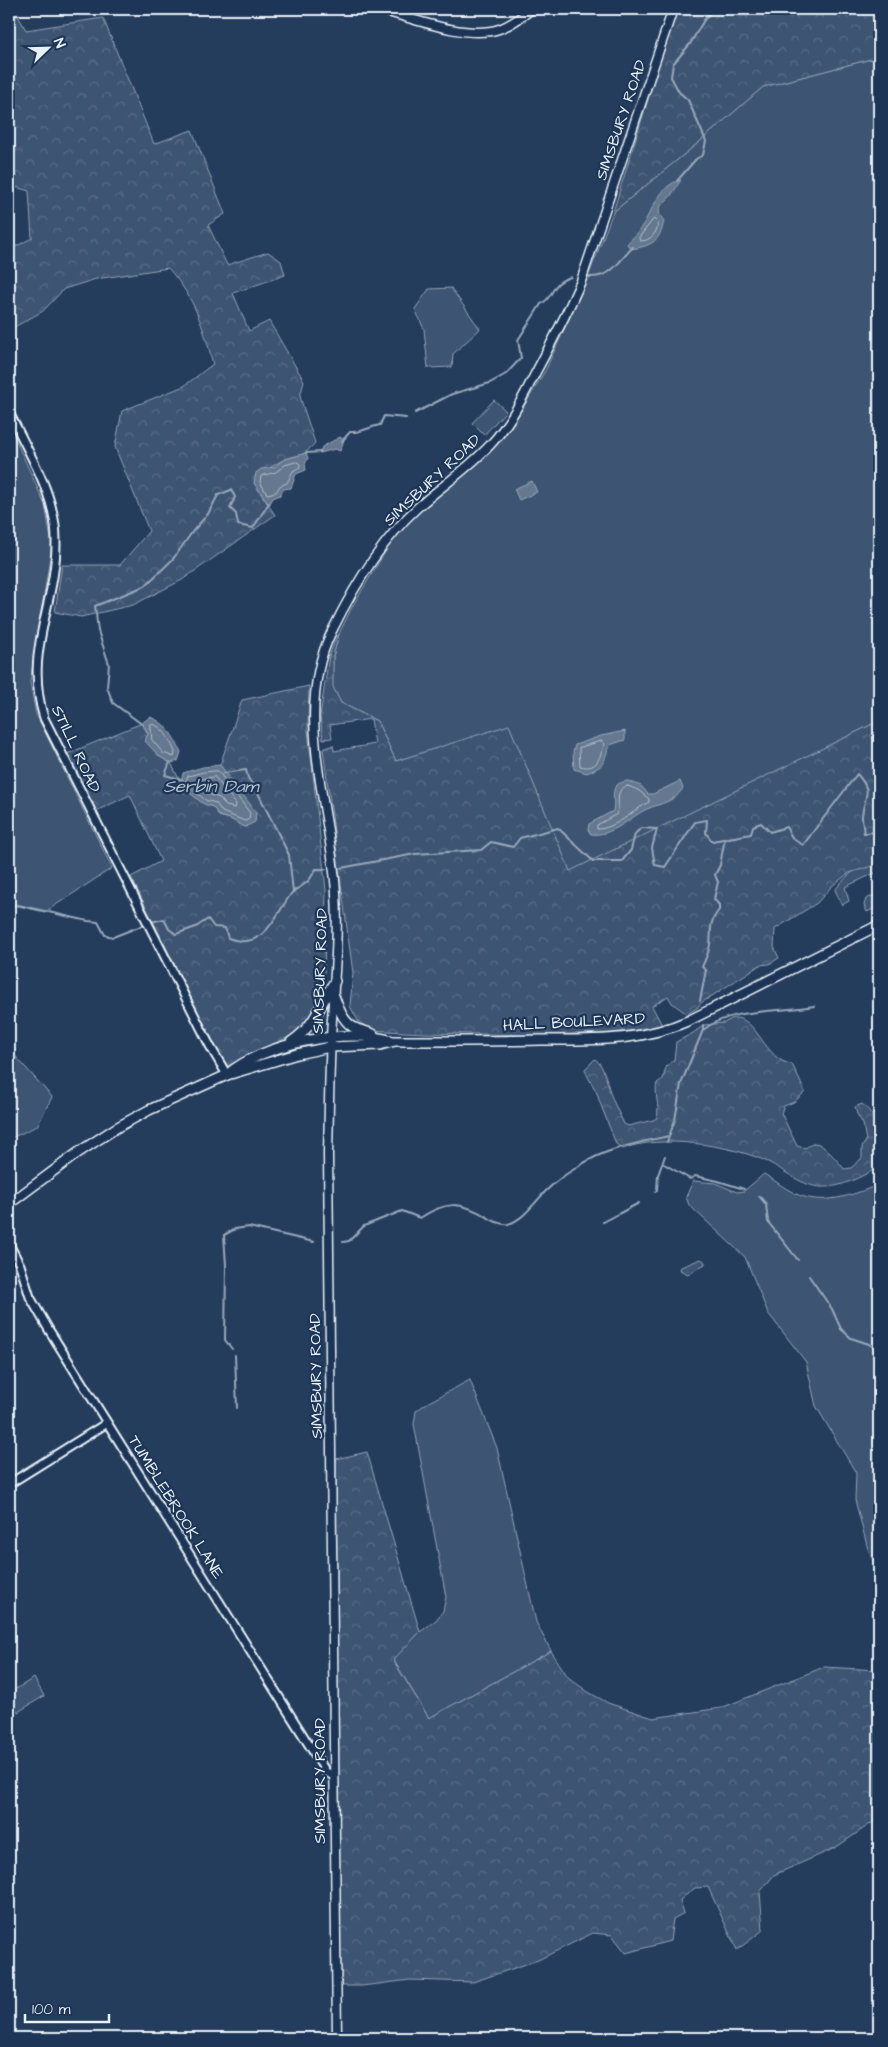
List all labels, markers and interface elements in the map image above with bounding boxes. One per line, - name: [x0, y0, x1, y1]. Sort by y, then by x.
- north arrow: [22, 22, 72, 72]
- text: N: [48, 35, 70, 51]
- street label: SIMSBURY ROAD: [590, 57, 652, 183]
- street label: SIMSBURY ROAD: [379, 429, 485, 531]
- street label: STILL ROAD: [46, 702, 106, 796]
- water label: Serbin Dam: [163, 774, 261, 799]
- street label: SIMSBURY ROAD: [307, 908, 333, 1034]
- street label: HALL BOULEVARD: [502, 1007, 646, 1037]
- street label: SIMSBURY ROAD: [304, 1313, 328, 1439]
- street label: TUMBLEBROOK LANE: [123, 1431, 229, 1583]
- street label: SIMSBURY ROAD: [309, 1718, 331, 1844]
- scale bar: [25, 1992, 109, 2024]
- text: 100 m: [32, 1999, 71, 2020]

